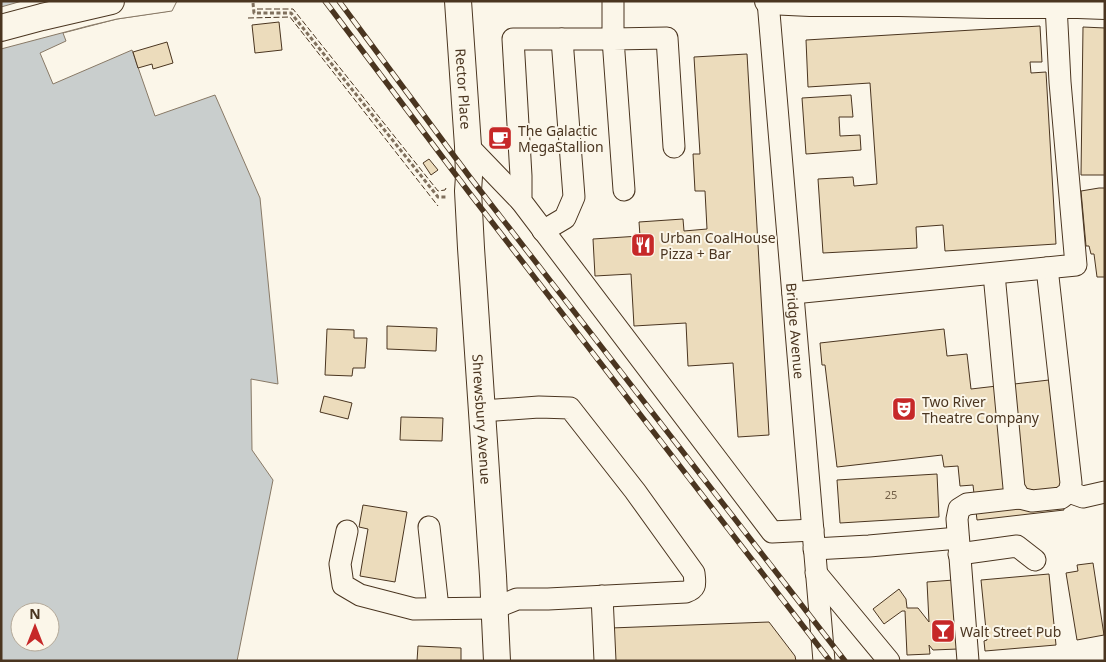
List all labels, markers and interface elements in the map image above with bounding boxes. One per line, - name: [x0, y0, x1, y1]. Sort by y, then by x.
- street label: Rector Place: [452, 48, 476, 130]
- place label: The Galactic MegaStallion: [518, 121, 604, 156]
- cafe icon: The Galactic MegaStallion: [487, 125, 513, 151]
- place label: Urban CoalHouse Pizza + Bar: [660, 228, 776, 263]
- restaurant icon: Urban CoalHouse Pizza + Bar: [630, 232, 656, 258]
- street label: Bridge Avenue: [782, 282, 810, 380]
- street label: Shrewsbury Avenue: [469, 354, 496, 485]
- place label: Two River Theatre Company: [922, 392, 1040, 427]
- theatre icon: Two River Theatre Company: [891, 396, 917, 422]
- house number: 25: [885, 487, 897, 502]
- north arrow: [10, 602, 60, 652]
- text: N: [29, 604, 41, 623]
- bar icon: Walt Street Pub: [930, 618, 956, 644]
- place label: Walt Street Pub: [960, 622, 1061, 641]

